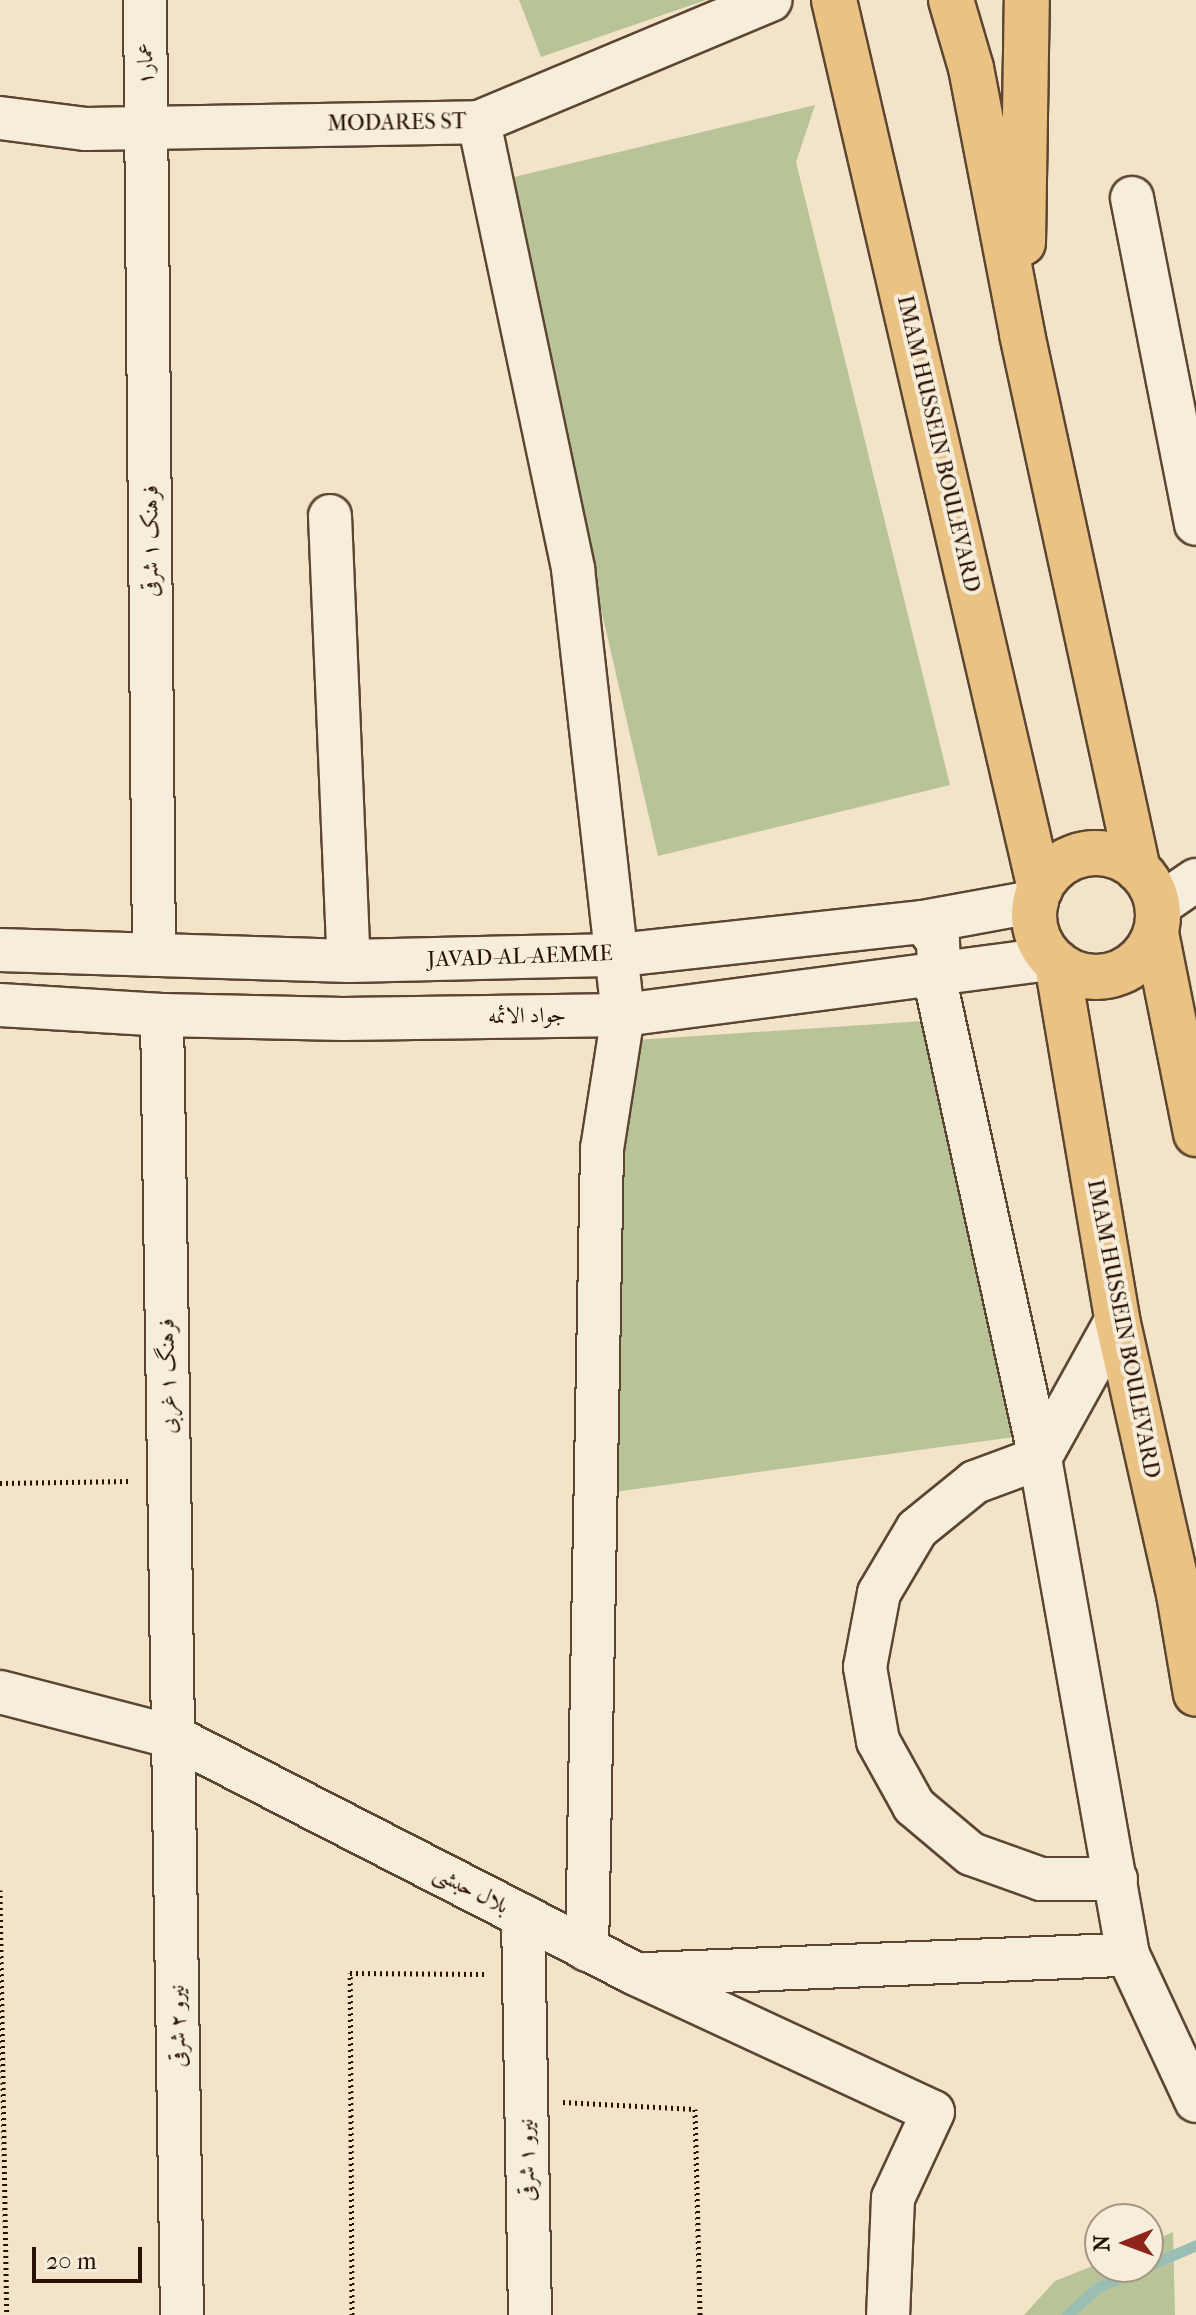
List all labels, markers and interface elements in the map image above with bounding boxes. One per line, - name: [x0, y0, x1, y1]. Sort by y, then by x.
- street label: عمار۱: [132, 43, 160, 85]
- street label: MODARES ST: [327, 109, 467, 137]
- street label: IMAM HUSSEIN BOULEVARD: [891, 293, 985, 595]
- street label: فرهنک ۱ شرقی: [138, 485, 164, 597]
- street label: JAVAD-AL-AEMME: [427, 941, 613, 973]
- street label: جواد الائمه: [488, 1002, 566, 1030]
- street label: IMAM HUSSEIN BOULEVARD: [1081, 1177, 1165, 1481]
- street label: فرهنگ ۱ غربی: [154, 1318, 182, 1434]
- street label: بلال حبشی: [429, 1860, 513, 1920]
- street label: نیرو ۲ شرقی: [164, 1984, 192, 2068]
- street label: نیرو ۱ شرقی: [513, 2118, 541, 2202]
- north arrow: [1084, 2203, 1164, 2283]
- scale bar: [36, 2231, 146, 2281]
- text: N: [1089, 2235, 1115, 2252]
- text: 20 m: [46, 2247, 97, 2275]

